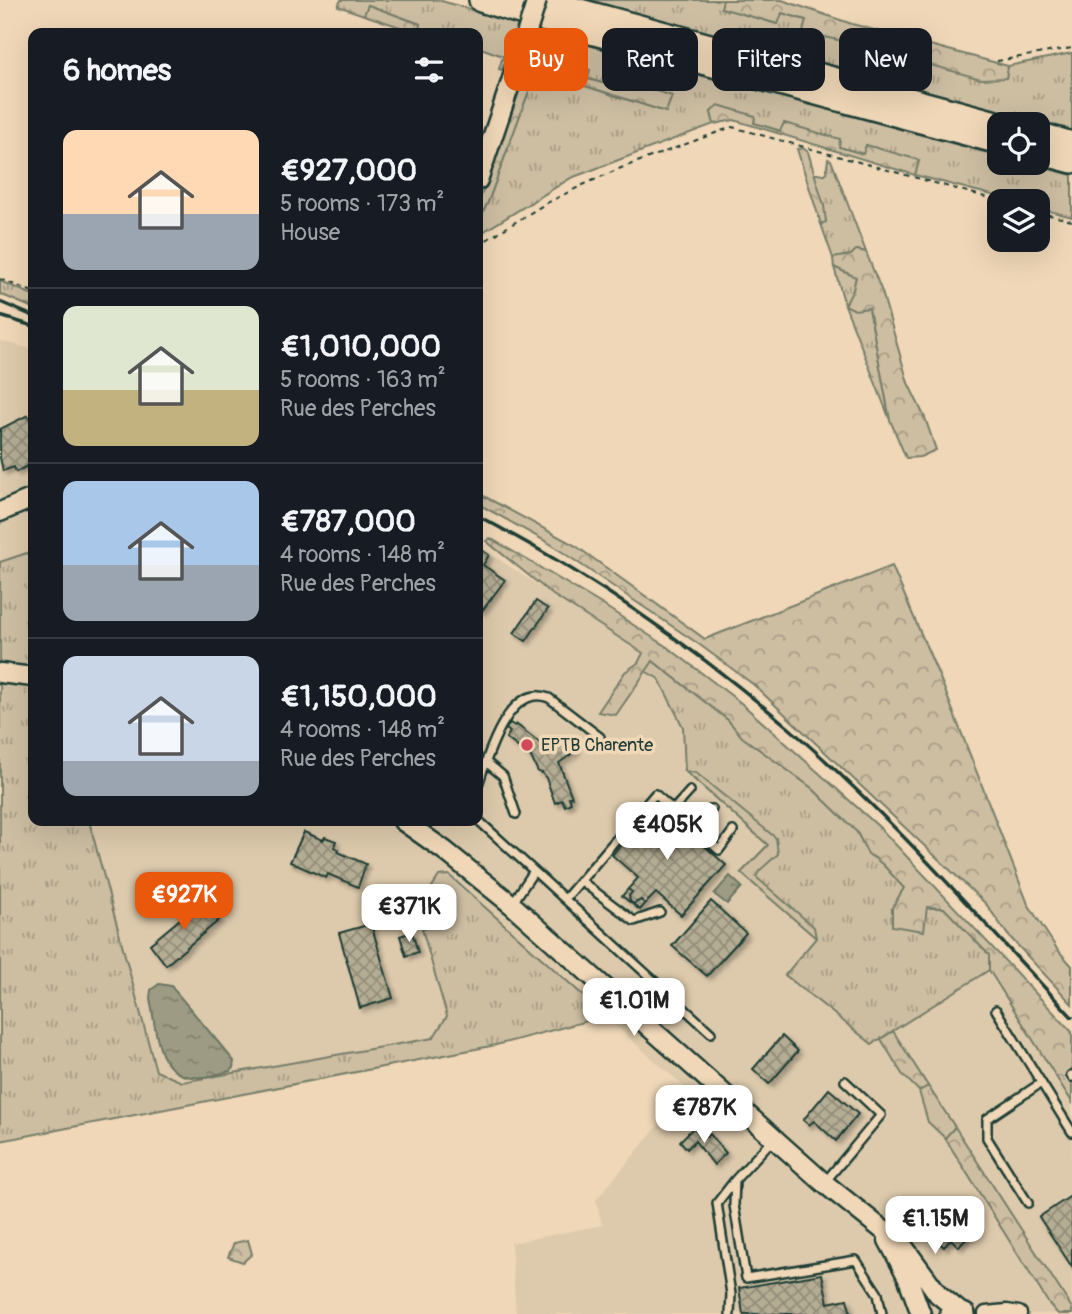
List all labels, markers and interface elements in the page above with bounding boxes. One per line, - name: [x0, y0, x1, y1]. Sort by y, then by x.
- chip: Buy: [504, 28, 588, 91]
- chip: Rent: [602, 28, 698, 91]
- chip: Filters: [712, 28, 825, 91]
- chip: New: [839, 28, 932, 91]
- icon: filters: [410, 51, 448, 89]
- text: 6 homes: [63, 52, 171, 89]
- map controls: [987, 112, 1050, 252]
- button: locate: [987, 112, 1050, 175]
- text: €927,000: [280, 152, 417, 189]
- icon: home: [119, 158, 203, 242]
- text: 5 rooms · 173 m²: [280, 189, 444, 218]
- button: layers: [987, 189, 1050, 252]
- text: House: [280, 218, 340, 247]
- text: €1,010,000: [280, 328, 441, 365]
- icon: home: [119, 334, 203, 418]
- text: 5 rooms · 163 m²: [280, 365, 446, 394]
- text: Rue des Perches: [280, 394, 436, 423]
- text: €787,000: [280, 503, 416, 540]
- icon: home: [119, 509, 203, 593]
- text: 4 rooms · 148 m²: [280, 540, 445, 569]
- text: Rue des Perches: [280, 569, 436, 598]
- text: €1,150,000: [280, 678, 437, 715]
- icon: home: [119, 684, 203, 768]
- text: 4 rooms · 148 m²: [280, 715, 445, 744]
- place label: EPTB Charente: [541, 734, 653, 757]
- marker: EPTB Charente: [519, 737, 535, 753]
- text: Rue des Perches: [280, 744, 436, 773]
- pin: €405K: [618, 802, 716, 862]
- text: €405K: [632, 810, 702, 839]
- pin: €927K: [135, 872, 233, 932]
- text: €927K: [151, 880, 217, 909]
- pin: €371K: [360, 884, 458, 944]
- text: €371K: [377, 892, 441, 921]
- pin: €1.01M: [577, 978, 691, 1038]
- text: €1.01M: [599, 986, 669, 1015]
- pin: €787K: [655, 1086, 753, 1145]
- text: €787K: [672, 1093, 736, 1122]
- pin: €1.15M: [878, 1196, 992, 1256]
- text: €1.15M: [901, 1204, 969, 1233]

